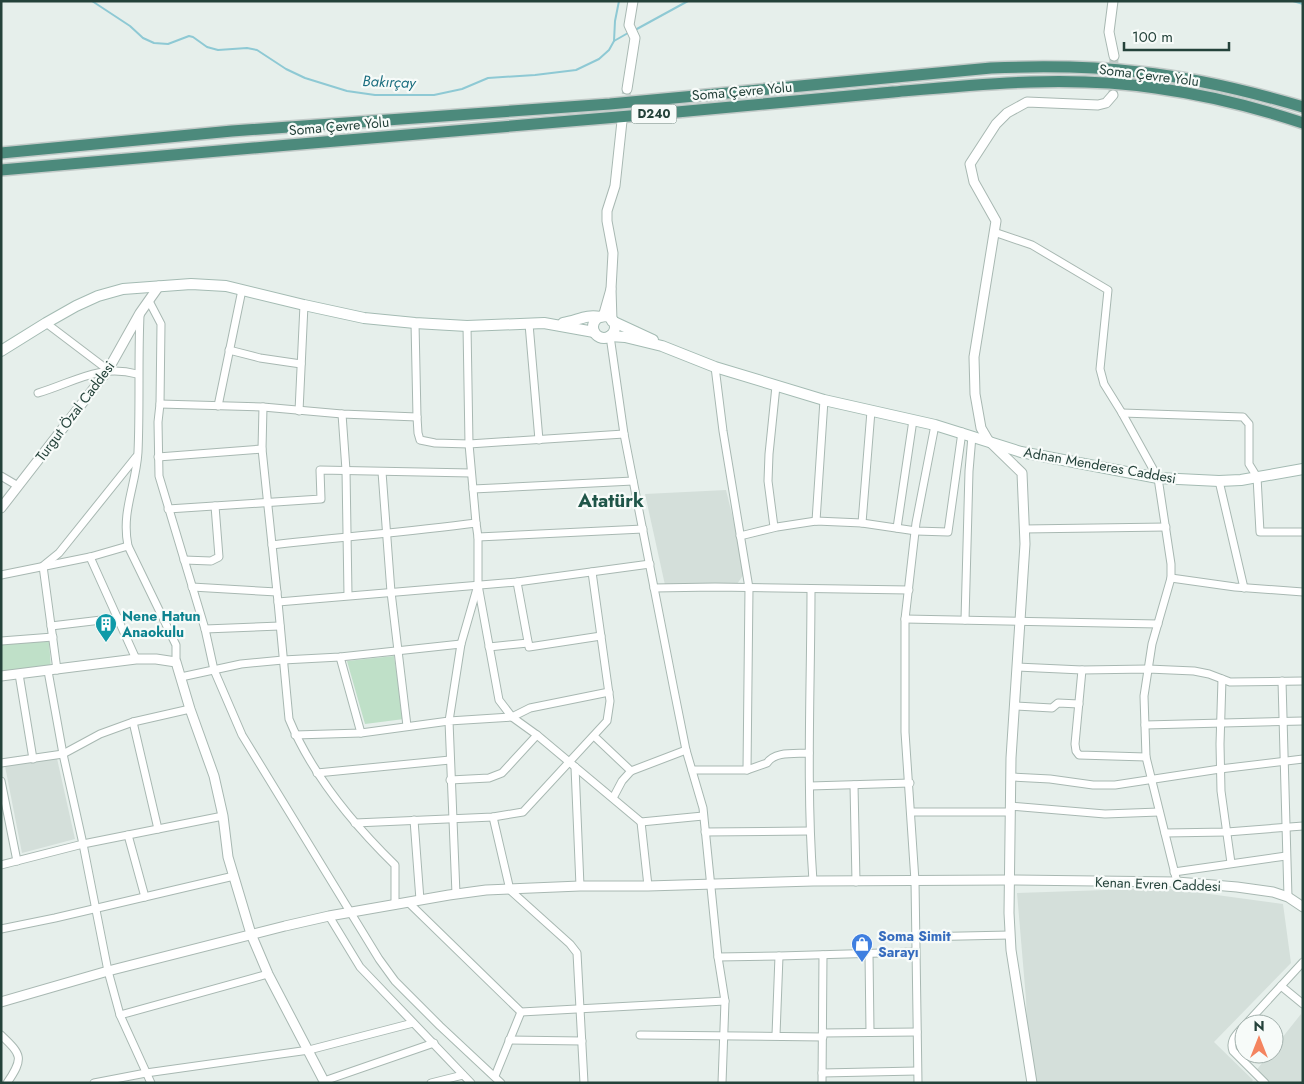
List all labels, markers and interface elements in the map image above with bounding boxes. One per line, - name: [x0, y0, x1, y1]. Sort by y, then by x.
- scale bar: [1124, 20, 1229, 52]
- text: 100 m: [1132, 26, 1173, 48]
- street label: Soma Çevre Yolu: [1098, 59, 1200, 91]
- water label: Bakırçay: [362, 70, 417, 94]
- street label: Soma Çevre Yolu: [691, 77, 793, 105]
- road number: D240: [632, 105, 676, 124]
- street label: Soma Çevre Yolu: [288, 112, 390, 140]
- street label: Turgut Özal Caddesi: [31, 357, 119, 465]
- street label: Adnan Menderes Caddesi: [1022, 442, 1178, 488]
- district label: Atatürk: [577, 487, 644, 514]
- place label: Nene Hatun Anaokulu: [121, 606, 201, 642]
- building icon: Nene Hatun Anaokulu: [94, 612, 118, 643]
- street label: Kenan Evren Caddesi: [1095, 872, 1221, 896]
- place label: Soma Simit Sarayı: [878, 926, 951, 962]
- shop icon: Soma Simit Sarayı: [850, 932, 874, 963]
- north arrow: [1234, 1014, 1284, 1064]
- text: N: [1253, 1016, 1265, 1036]

